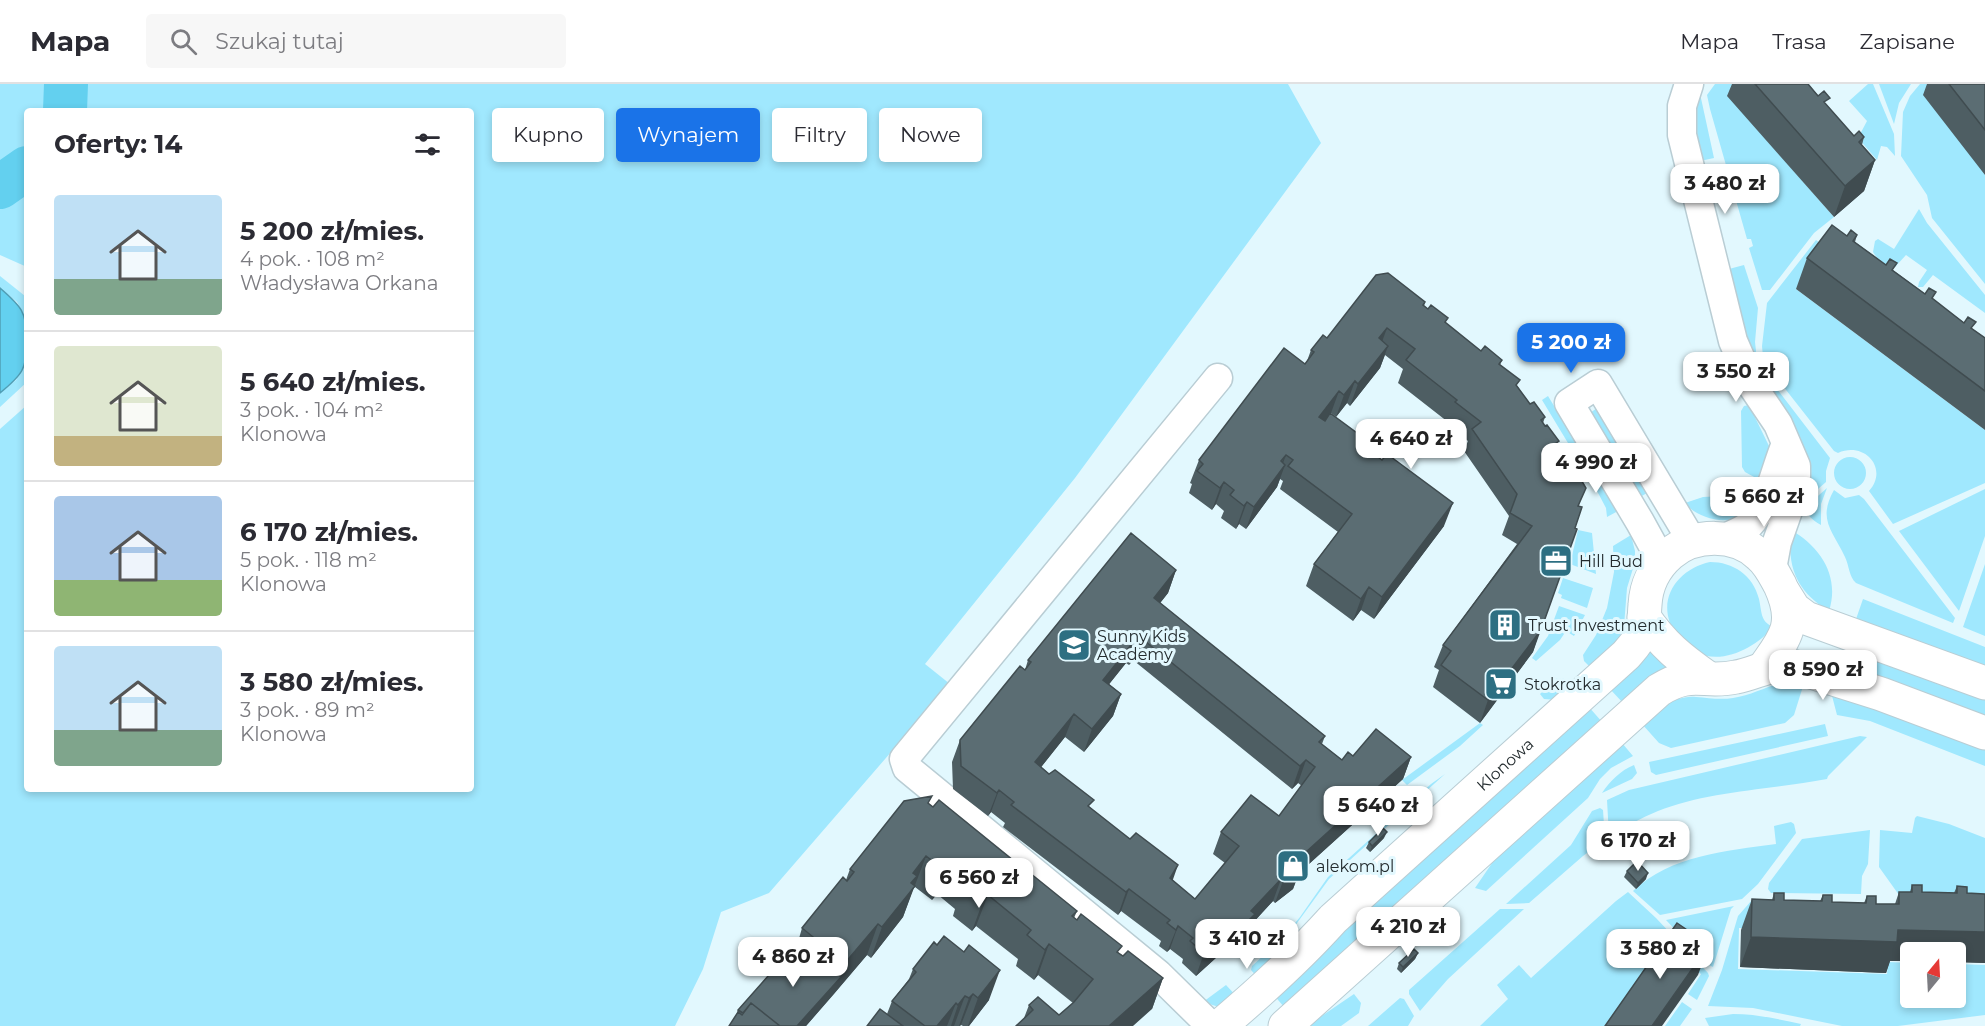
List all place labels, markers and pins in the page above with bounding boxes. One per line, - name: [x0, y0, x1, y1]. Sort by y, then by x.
- pin: 3 480 zł: [1663, 164, 1787, 215]
- pin: 5 200 zł: [1509, 323, 1633, 374]
- pin: 3 550 zł: [1674, 352, 1798, 403]
- pin: 4 640 zł: [1349, 419, 1473, 470]
- pin: 4 990 zł: [1534, 443, 1658, 494]
- pin: 5 660 zł: [1702, 477, 1826, 528]
- office icon: Hill Bud: [1538, 543, 1574, 579]
- place label: Hill Bud: [1579, 552, 1643, 571]
- building icon: Trust Investment: [1487, 607, 1523, 643]
- place label: Trust Investment: [1528, 616, 1665, 635]
- school or university icon: Sunny Kids Academy: [1056, 627, 1092, 663]
- place label: Sunny Kids Academy: [1097, 627, 1186, 664]
- pin: 8 590 zł: [1761, 650, 1885, 701]
- supermarket icon: Stokrotka: [1483, 666, 1519, 702]
- place label: Stokrotka: [1524, 675, 1601, 694]
- pin: 5 640 zł: [1316, 786, 1440, 837]
- pin: 6 170 zł: [1576, 821, 1700, 872]
- shop icon: alekom.pl: [1275, 848, 1311, 884]
- place label: alekom.pl: [1316, 857, 1394, 876]
- pin: 6 560 zł: [917, 858, 1041, 909]
- pin: 4 210 zł: [1346, 907, 1470, 958]
- pin: 3 410 zł: [1185, 919, 1309, 970]
- pin: 3 580 zł: [1598, 929, 1722, 980]
- pin: 4 860 zł: [731, 937, 855, 988]

